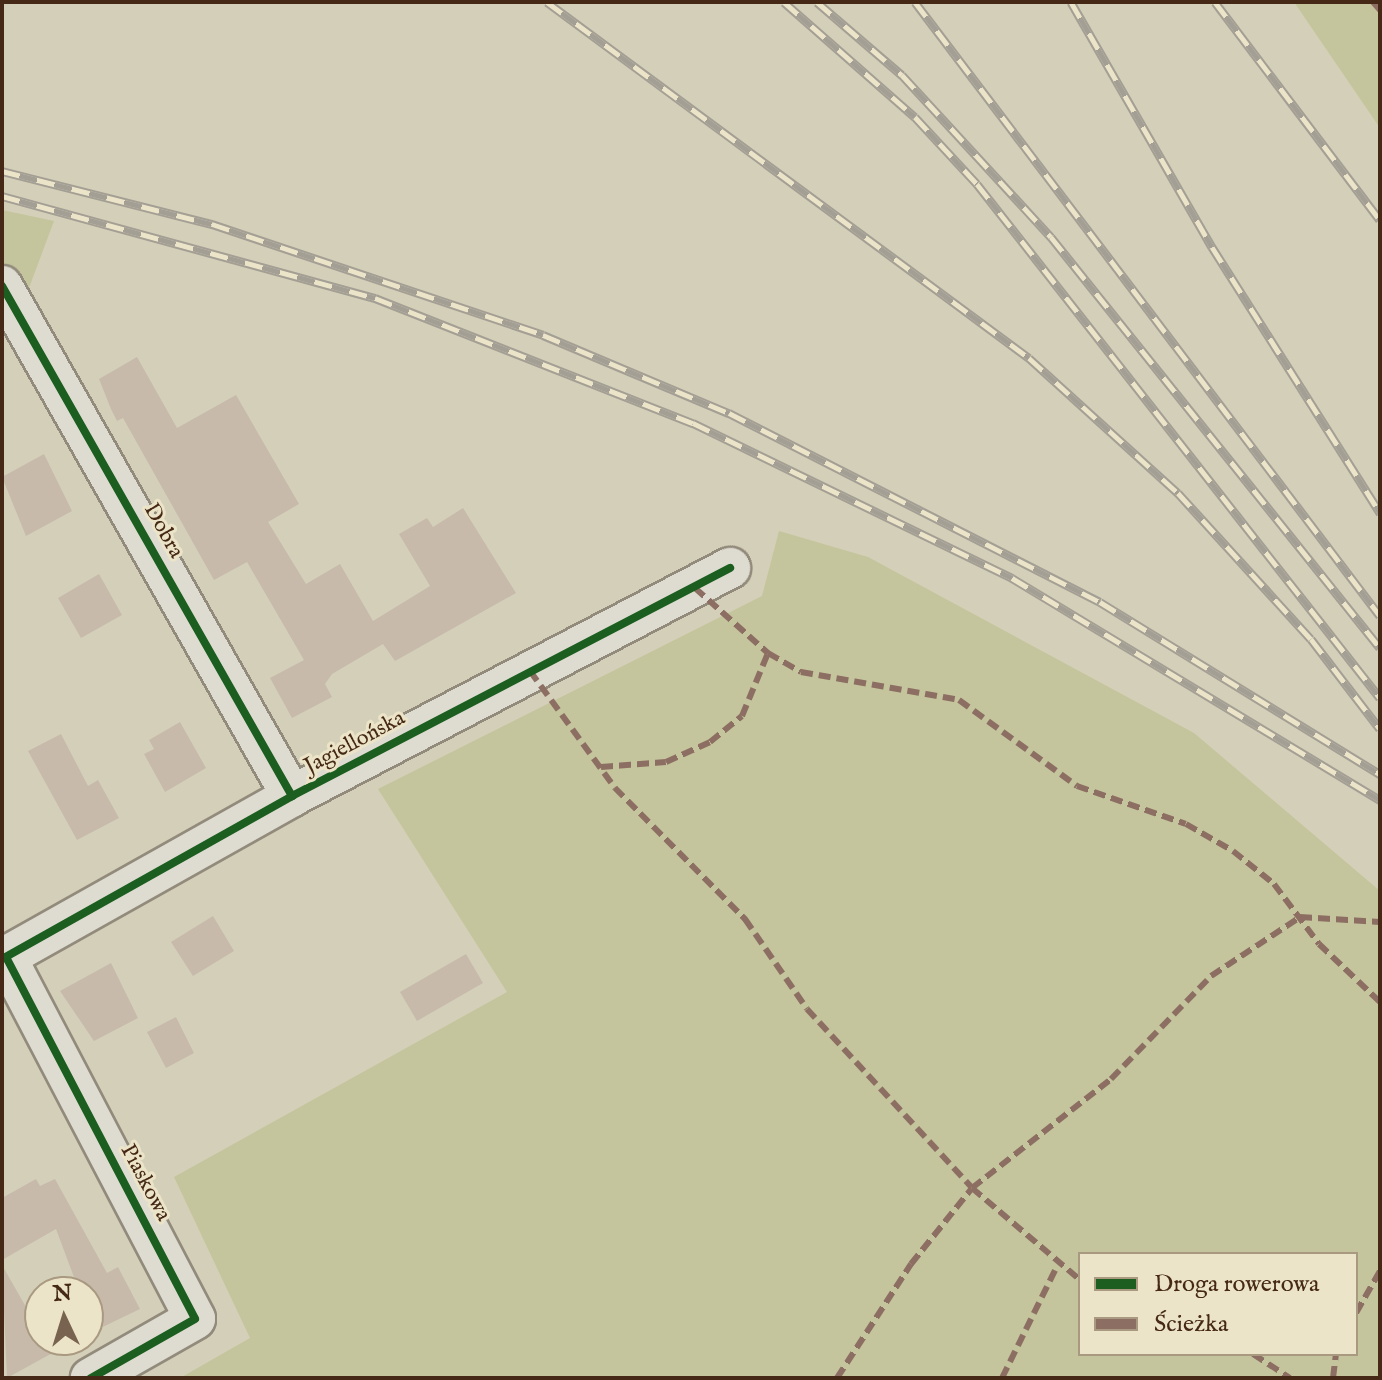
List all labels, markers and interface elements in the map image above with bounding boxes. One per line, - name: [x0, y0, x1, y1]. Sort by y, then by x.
- street label: Dobra: [137, 499, 189, 563]
- street label: Jagiellońska: [300, 705, 410, 781]
- street label: Piaskowa: [114, 1140, 176, 1226]
- legend: [1078, 1252, 1358, 1356]
- text: Droga rowerowa: [1154, 1269, 1319, 1300]
- north arrow: [24, 1276, 104, 1356]
- text: N: [52, 1279, 73, 1309]
- text: Ścieżka: [1154, 1309, 1228, 1340]

